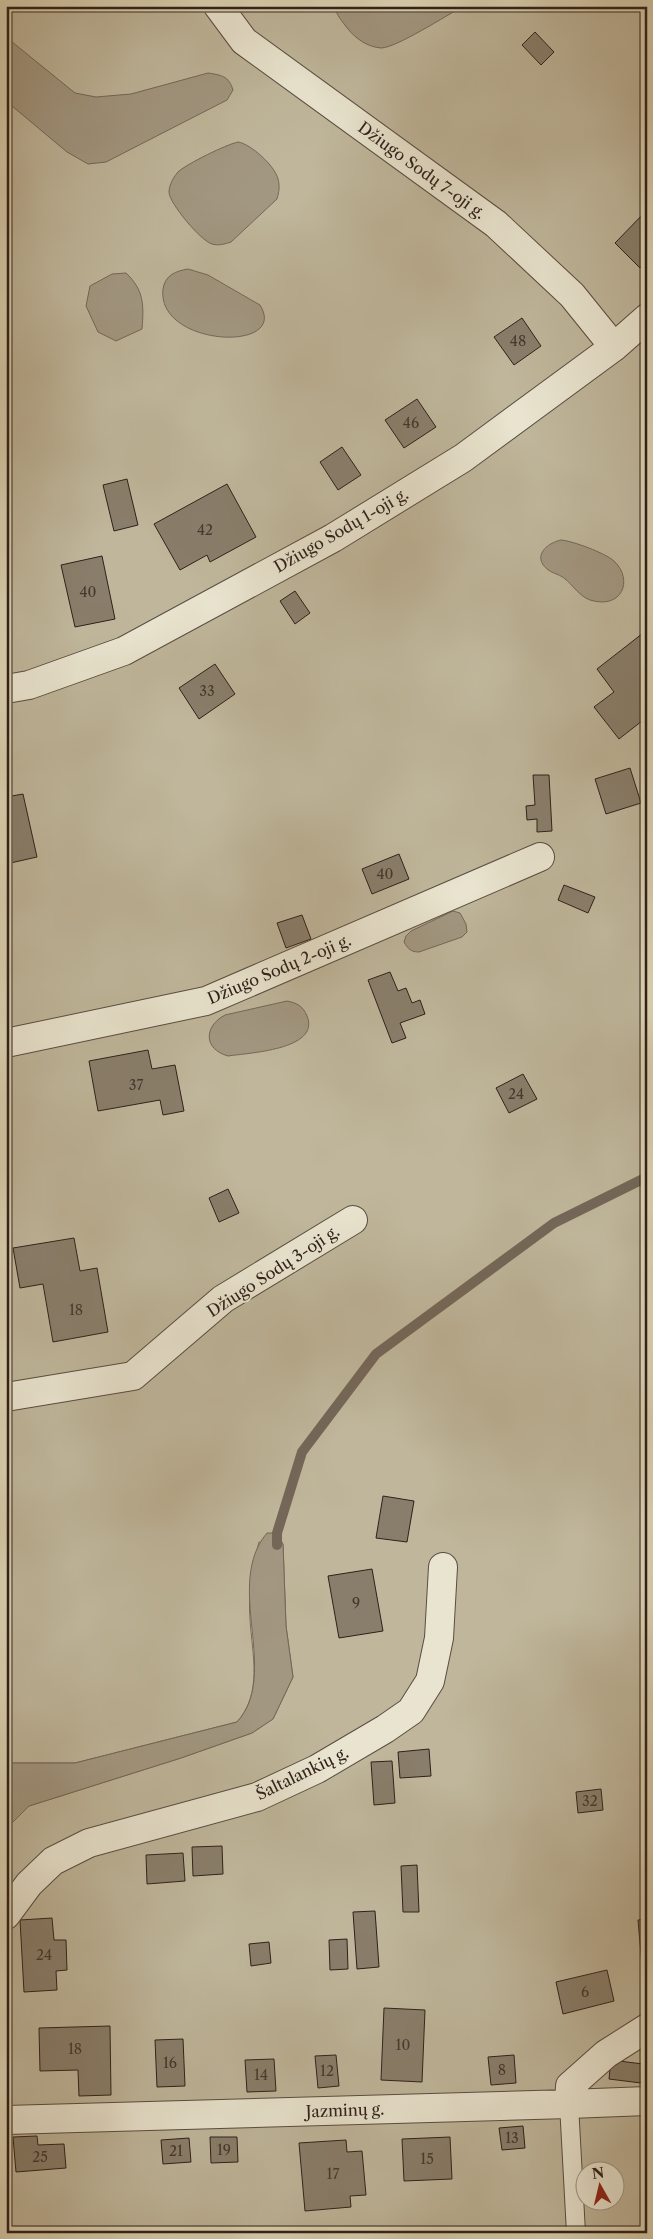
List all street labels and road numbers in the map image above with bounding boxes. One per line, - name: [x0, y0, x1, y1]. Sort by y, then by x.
- street label: Džiugo Sodų 7-oji g.: [355, 117, 489, 223]
- street label: Džiugo Sodų 1-oji g.: [270, 483, 412, 577]
- street label: Džiugo Sodų 2-oji g.: [204, 930, 354, 1008]
- street label: Džiugo Sodų 3-oji g.: [203, 1221, 343, 1321]
- street label: Šaltalankių g.: [252, 1741, 352, 1804]
- street label: Jazminų g.: [302, 2099, 385, 2121]

